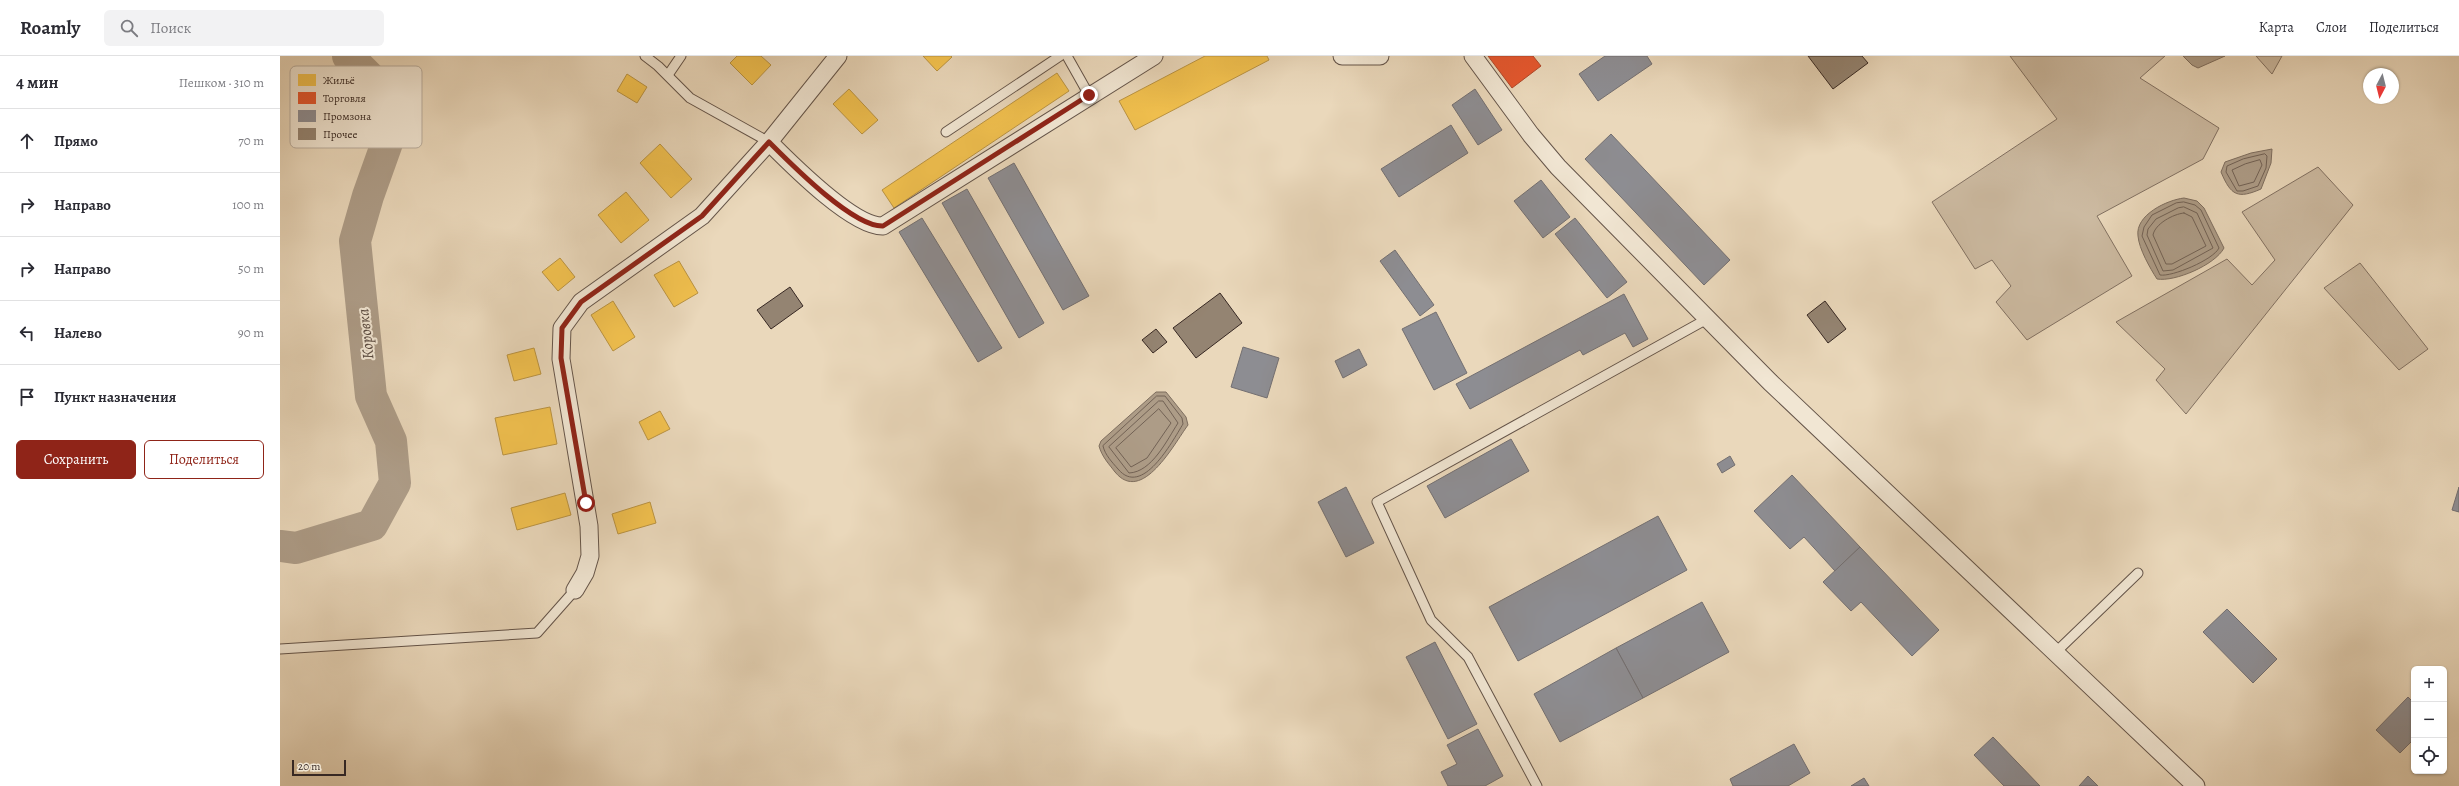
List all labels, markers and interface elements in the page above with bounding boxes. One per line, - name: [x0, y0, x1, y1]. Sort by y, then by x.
- search box: [104, 10, 384, 46]
- text: Roamly: [20, 15, 80, 41]
- icon: search: [118, 17, 140, 39]
- text: Поиск: [150, 18, 191, 38]
- text: Карта: [2259, 18, 2294, 37]
- text: Слои: [2316, 18, 2347, 37]
- text: Поделиться: [2369, 18, 2439, 37]
- legend: [290, 66, 422, 148]
- north arrow: [2363, 68, 2399, 104]
- text: 4 мин: [16, 71, 59, 94]
- text: Жильё: [323, 73, 355, 88]
- text: Пешком · 310 m: [179, 74, 264, 91]
- route end: [1080, 86, 1098, 104]
- text: Торговля: [323, 91, 366, 106]
- text: Промзона: [323, 109, 372, 124]
- text: Прочее: [323, 127, 357, 142]
- icon: ahead: [16, 130, 38, 152]
- text: Прямо: [54, 131, 98, 151]
- text: 70 m: [238, 132, 264, 149]
- icon: right: [16, 194, 38, 216]
- text: Направо: [54, 195, 111, 215]
- text: 100 m: [232, 196, 264, 213]
- icon: right: [16, 258, 38, 280]
- text: Направо: [54, 259, 111, 279]
- text: 50 m: [238, 260, 264, 277]
- water label: Коровка: [352, 307, 380, 360]
- icon: left: [16, 322, 38, 344]
- text: Налево: [54, 323, 102, 343]
- text: 90 m: [238, 324, 264, 341]
- icon: arrive: [16, 386, 38, 408]
- text: Пункт назначения: [54, 387, 176, 407]
- button: Сохранить: [16, 440, 136, 479]
- button: Поделиться: [144, 440, 264, 479]
- route start: [577, 494, 595, 512]
- map controls: [2411, 666, 2447, 774]
- button: +: [2411, 666, 2447, 702]
- button: −: [2411, 702, 2447, 738]
- button: locate: [2411, 738, 2447, 774]
- scale bar: [292, 758, 346, 777]
- text: 20 m: [298, 759, 320, 774]

